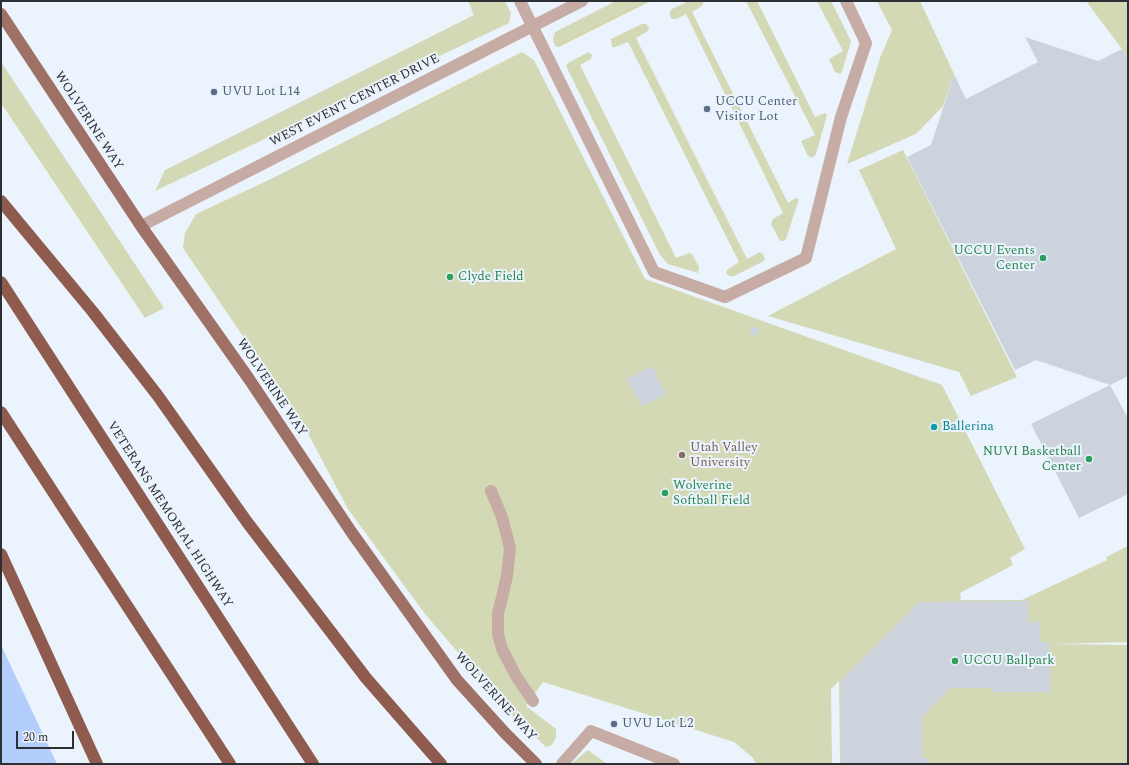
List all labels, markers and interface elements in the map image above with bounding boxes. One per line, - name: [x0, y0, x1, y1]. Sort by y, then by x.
- street label: WEST EVENT CENTER DRIVE: [268, 51, 442, 151]
- street label: WOLVERINE WAY: [50, 69, 126, 173]
- place label: UVU Lot L14: [222, 84, 300, 100]
- marker: UVU Lot L14: [209, 87, 219, 97]
- place label: UCCU Center Visitor Lot: [715, 94, 797, 125]
- marker: UCCU Center Visitor Lot: [702, 104, 712, 114]
- place label: UCCU Events Center: [953, 243, 1035, 274]
- marker: UCCU Events Center: [1038, 253, 1048, 263]
- place label: Clyde Field: [458, 269, 524, 285]
- marker: Clyde Field: [445, 272, 455, 282]
- street label: WOLVERINE WAY: [233, 336, 309, 440]
- street label: VETERANS MEMORIAL HIGHWAY: [103, 419, 235, 611]
- place label: Ballerina: [942, 419, 994, 435]
- marker: Ballerina: [929, 422, 939, 432]
- place label: Utah Valley University: [690, 440, 758, 471]
- place label: NUVI Basketball Center: [983, 444, 1081, 475]
- marker: Utah Valley University: [677, 450, 687, 460]
- marker: NUVI Basketball Center: [1084, 454, 1094, 464]
- place label: Wolverine Softball Field: [673, 478, 750, 509]
- marker: Wolverine Softball Field: [660, 488, 670, 498]
- street label: WOLVERINE WAY: [451, 649, 539, 745]
- place label: UCCU Ballpark: [963, 653, 1054, 669]
- marker: UCCU Ballpark: [950, 656, 960, 666]
- place label: UVU Lot L2: [622, 716, 694, 732]
- marker: UVU Lot L2: [609, 719, 619, 729]
- scale bar: [18, 723, 76, 749]
- text: 20 m: [23, 728, 48, 747]

